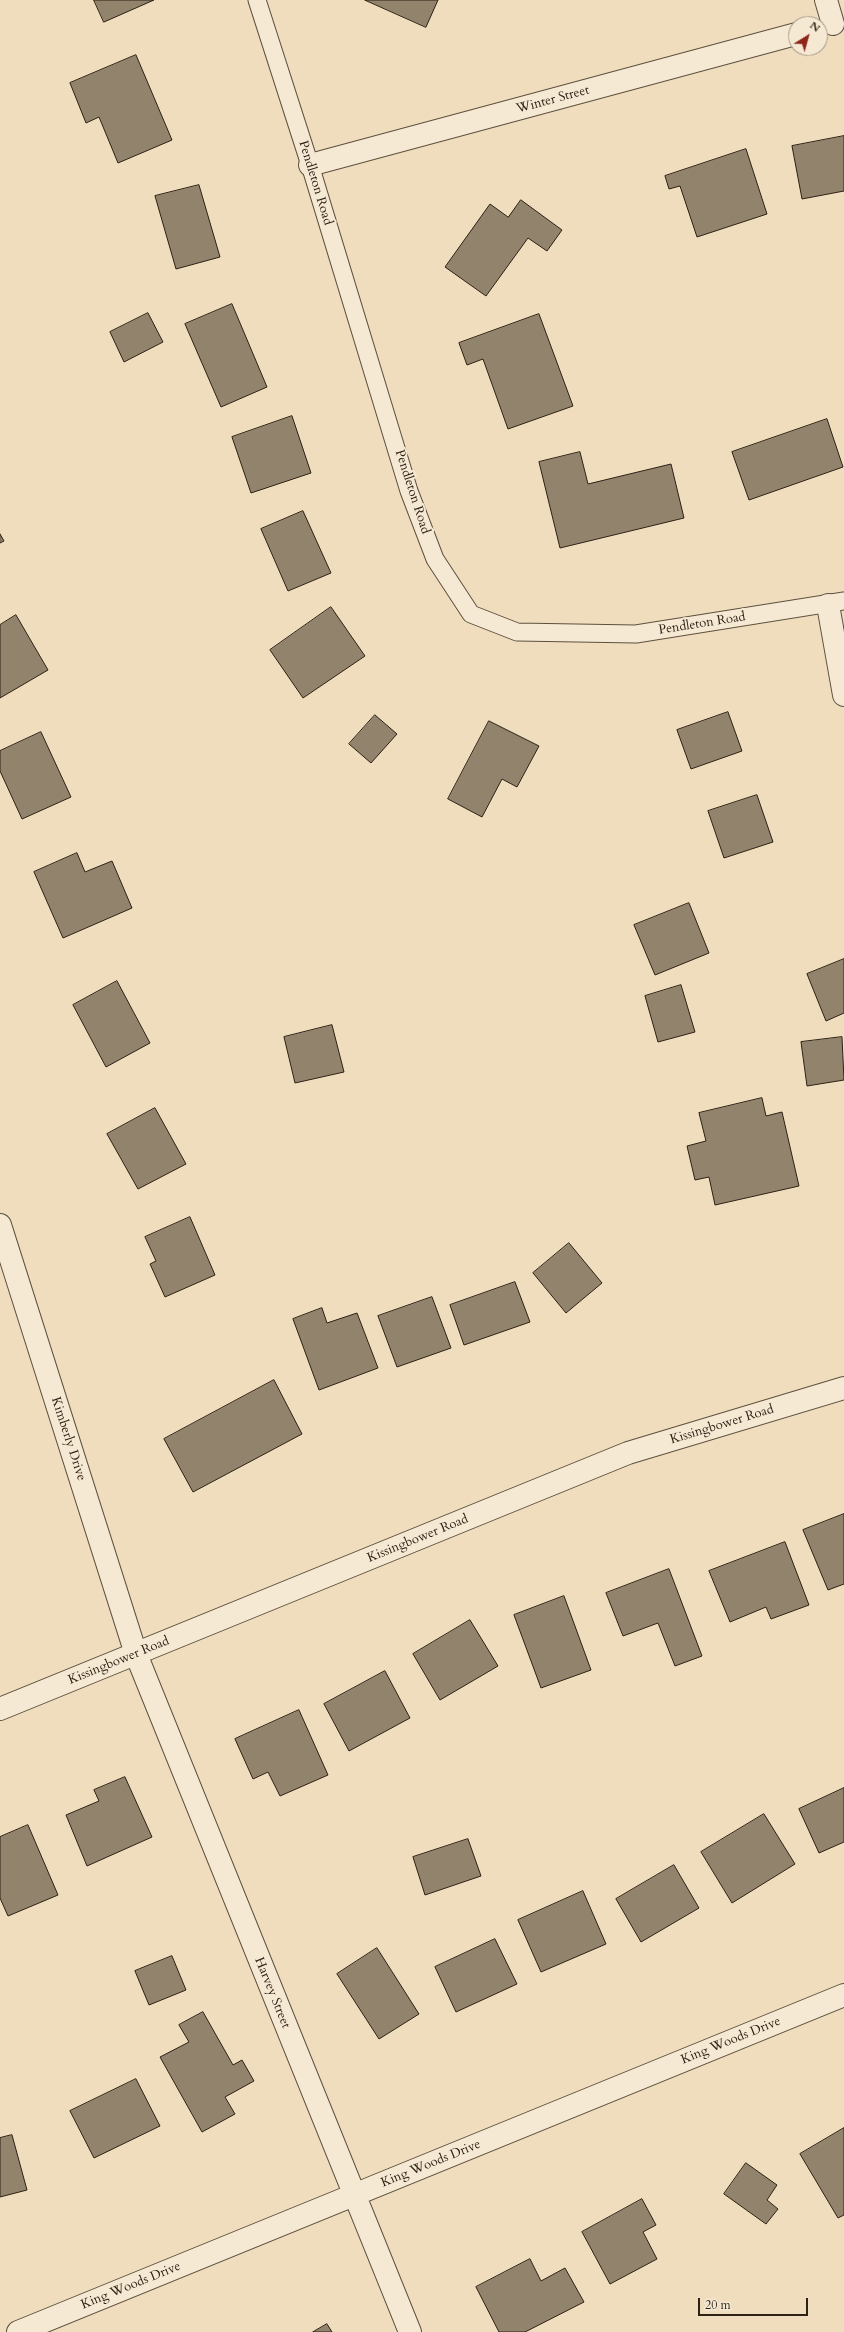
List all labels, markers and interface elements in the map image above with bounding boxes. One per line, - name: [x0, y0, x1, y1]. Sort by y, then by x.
- north arrow: [788, 16, 828, 56]
- text: N: [807, 18, 823, 36]
- street label: Winter Street: [515, 83, 591, 117]
- street label: Pendleton Road: [295, 139, 335, 227]
- street label: Pendleton Road: [391, 448, 433, 536]
- street label: Pendleton Road: [657, 609, 747, 639]
- street label: Kimberly Drive: [47, 1395, 89, 1483]
- street label: Kissingbower Road: [668, 1402, 776, 1448]
- street label: Kissingbower Road: [365, 1512, 471, 1566]
- street label: Kissingbower Road: [66, 1634, 172, 1688]
- street label: Harvey Street: [251, 1955, 293, 2031]
- street label: King Woods Drive: [679, 2014, 783, 2068]
- street label: King Woods Drive: [379, 2137, 483, 2191]
- street label: King Woods Drive: [79, 2259, 183, 2313]
- scale bar: [700, 2290, 810, 2316]
- text: 20 m: [705, 2297, 731, 2313]

